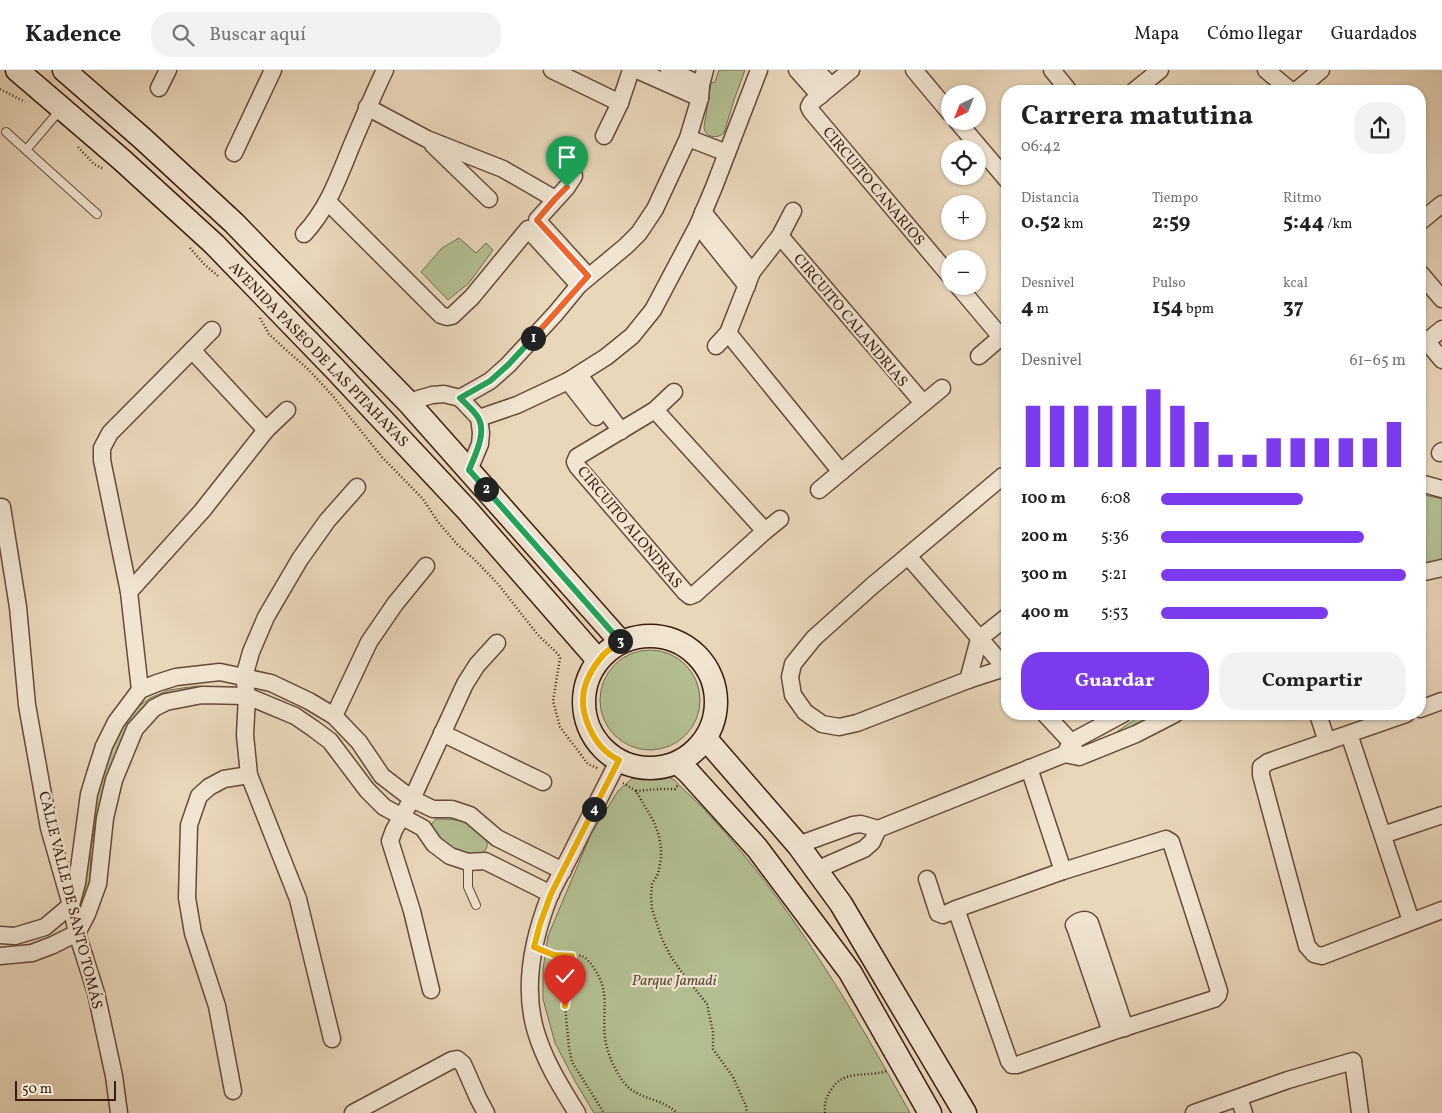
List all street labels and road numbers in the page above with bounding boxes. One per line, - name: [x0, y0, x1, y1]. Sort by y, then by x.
- street label: CIRCUITO CANARIOS: [817, 123, 929, 251]
- street label: CIRCUITO CALANDRIAS: [788, 250, 912, 392]
- street label: AVENIDA PASEO DE LAS PITAHAYAS: [223, 257, 413, 453]
- street label: CIRCUITO ALONDRAS: [571, 462, 686, 594]
- street label: CALLE VALLE DE SANTO TOMÁS: [32, 789, 107, 1011]

